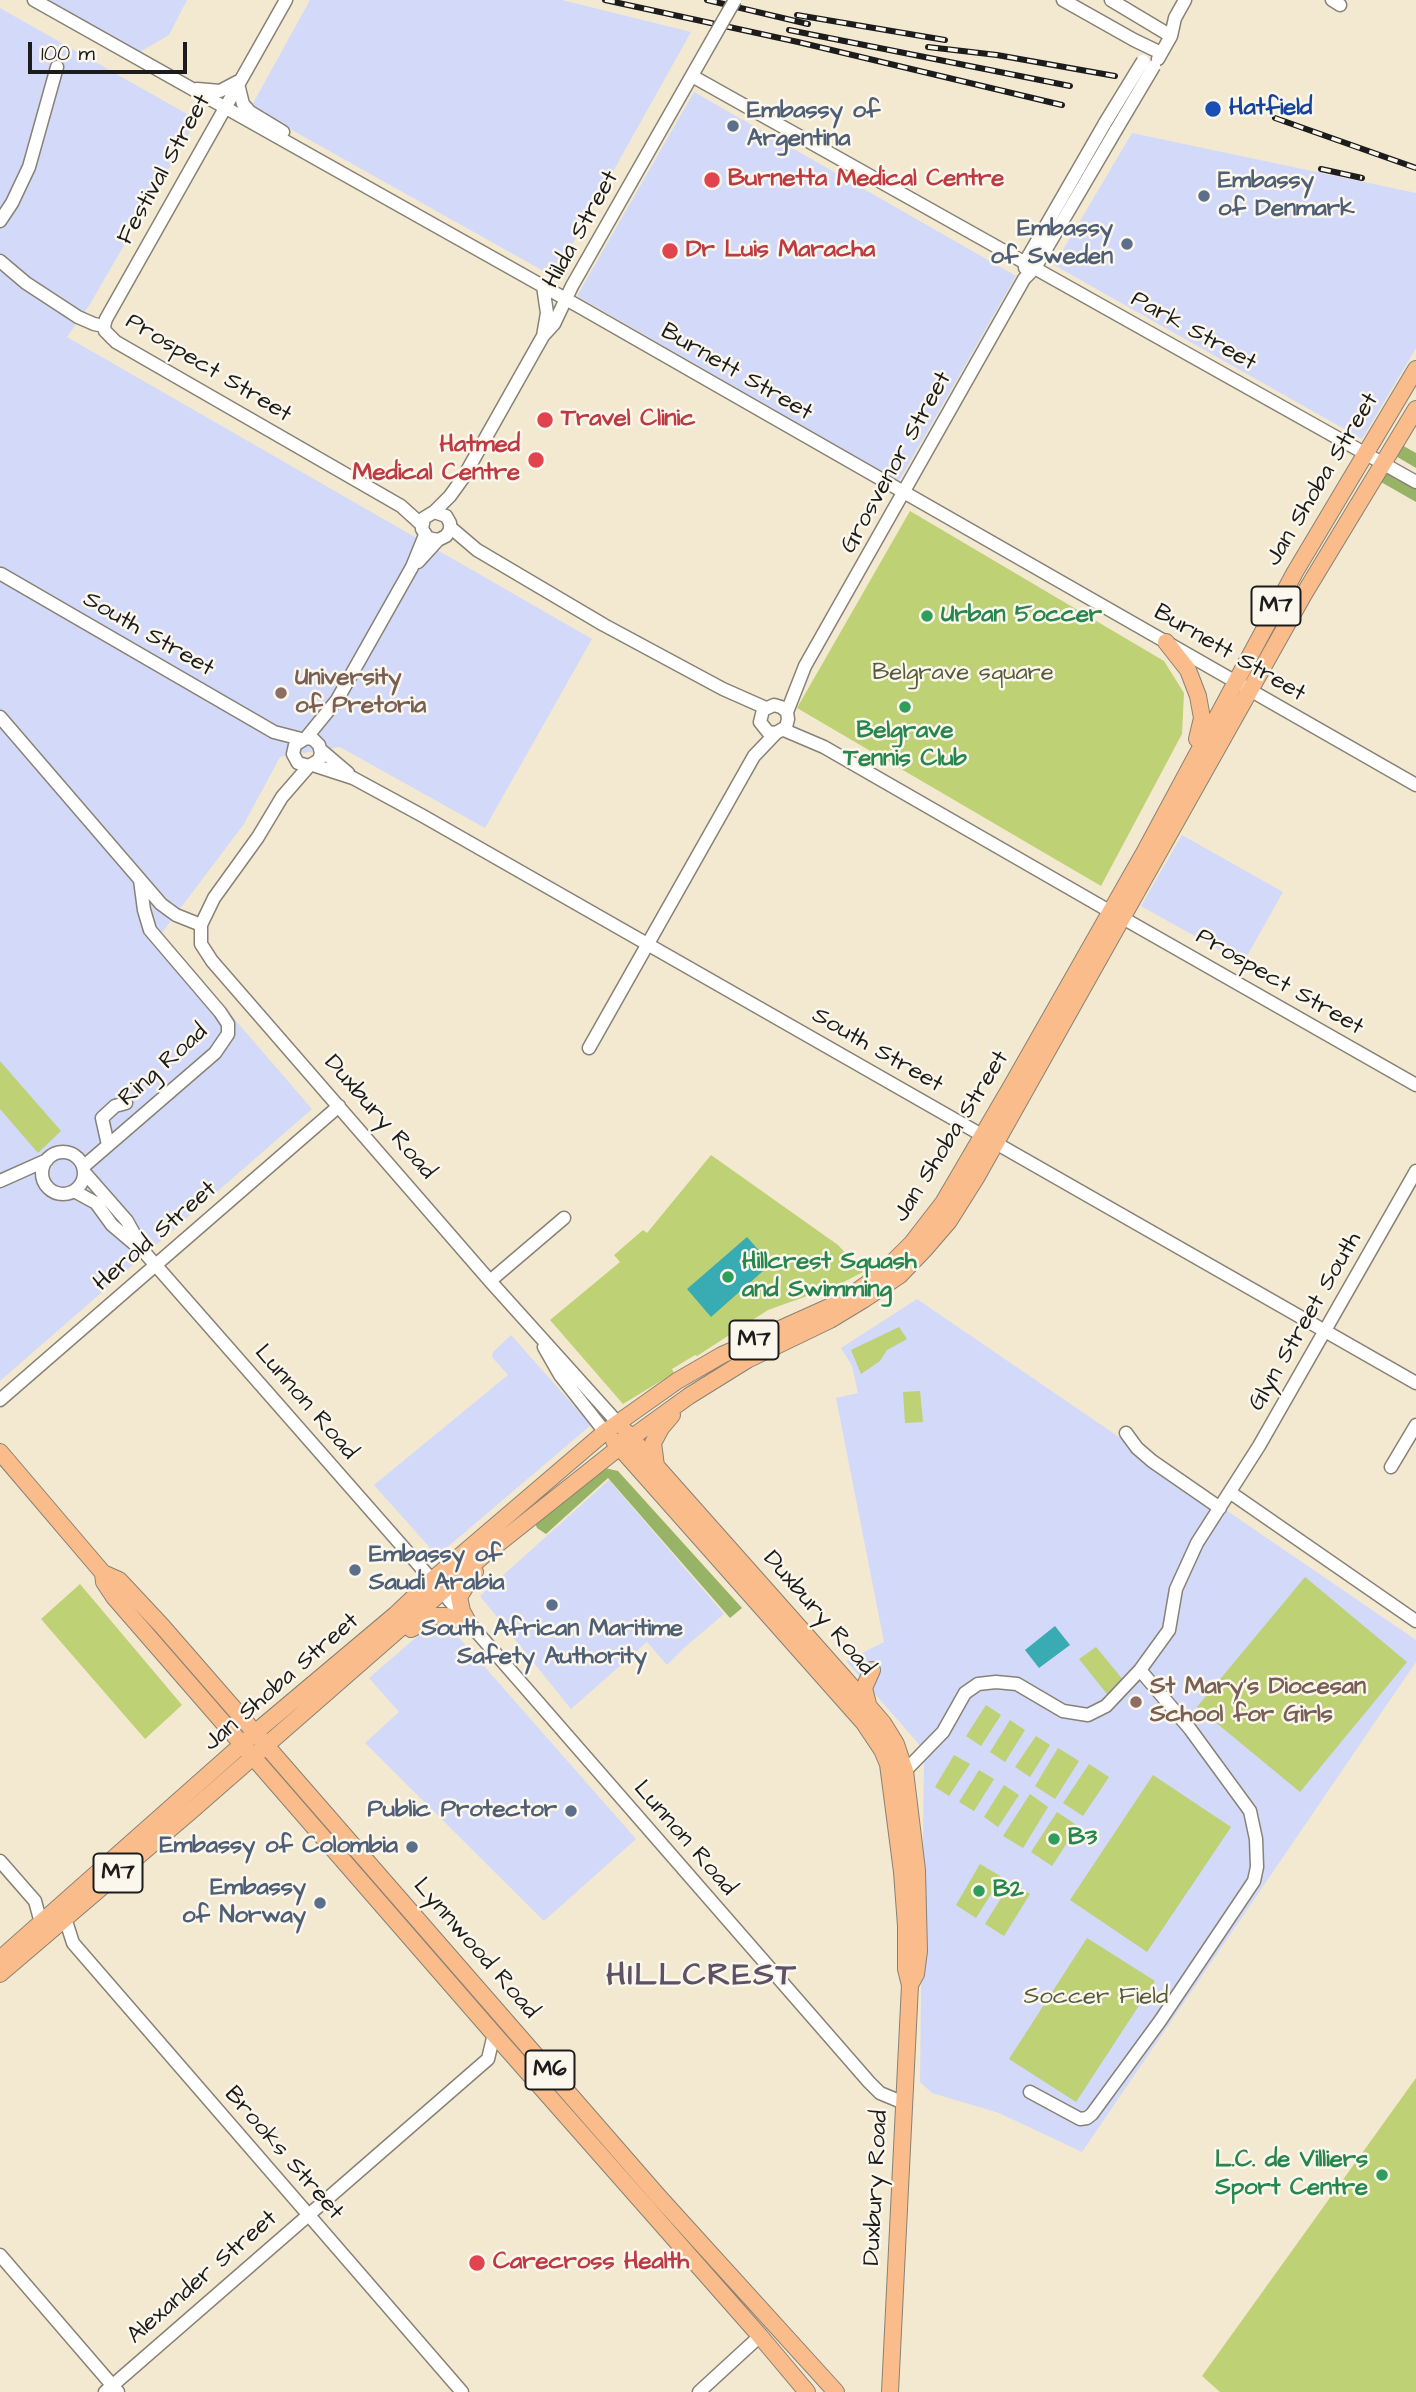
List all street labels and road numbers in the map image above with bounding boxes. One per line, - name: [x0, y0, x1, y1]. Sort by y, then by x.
- street label: Festival Street: [112, 90, 218, 250]
- street label: Hilda Street: [538, 166, 626, 294]
- street label: Park Street: [1125, 286, 1261, 378]
- street label: Prospect Street: [120, 308, 296, 430]
- street label: Burnett Street: [655, 318, 817, 428]
- street label: Grosvenor Street: [835, 367, 959, 559]
- street label: Jan Shoba Street: [1260, 388, 1386, 572]
- street label: South Street: [77, 586, 219, 684]
- road number: M7: [1252, 586, 1300, 626]
- street label: Burnett Street: [1148, 599, 1310, 709]
- street label: Prospect Street: [1190, 923, 1368, 1043]
- street label: South Street: [806, 1002, 948, 1100]
- street label: Ring Road: [114, 1019, 214, 1113]
- street label: Jan Shoba Street: [888, 1046, 1016, 1228]
- street label: Duxbury Road: [317, 1050, 441, 1186]
- street label: Herold Street: [88, 1176, 224, 1298]
- street label: Glyn Street South: [1243, 1228, 1369, 1416]
- road number: M7: [730, 1320, 778, 1359]
- street label: Lunnon Road: [247, 1340, 363, 1466]
- street label: Duxbury Road: [756, 1546, 880, 1682]
- street label: Jan Shoba Street: [198, 1608, 366, 1758]
- street label: Lunnon Road: [626, 1776, 742, 1902]
- road number: M7: [94, 1854, 142, 1892]
- street label: Lynnwood Road: [406, 1873, 544, 2025]
- road number: M6: [526, 2050, 574, 2090]
- street label: Brooks Street: [217, 2081, 349, 2227]
- street label: Duxbury Road: [859, 2109, 895, 2267]
- street label: Alexander Street: [122, 2205, 284, 2351]

